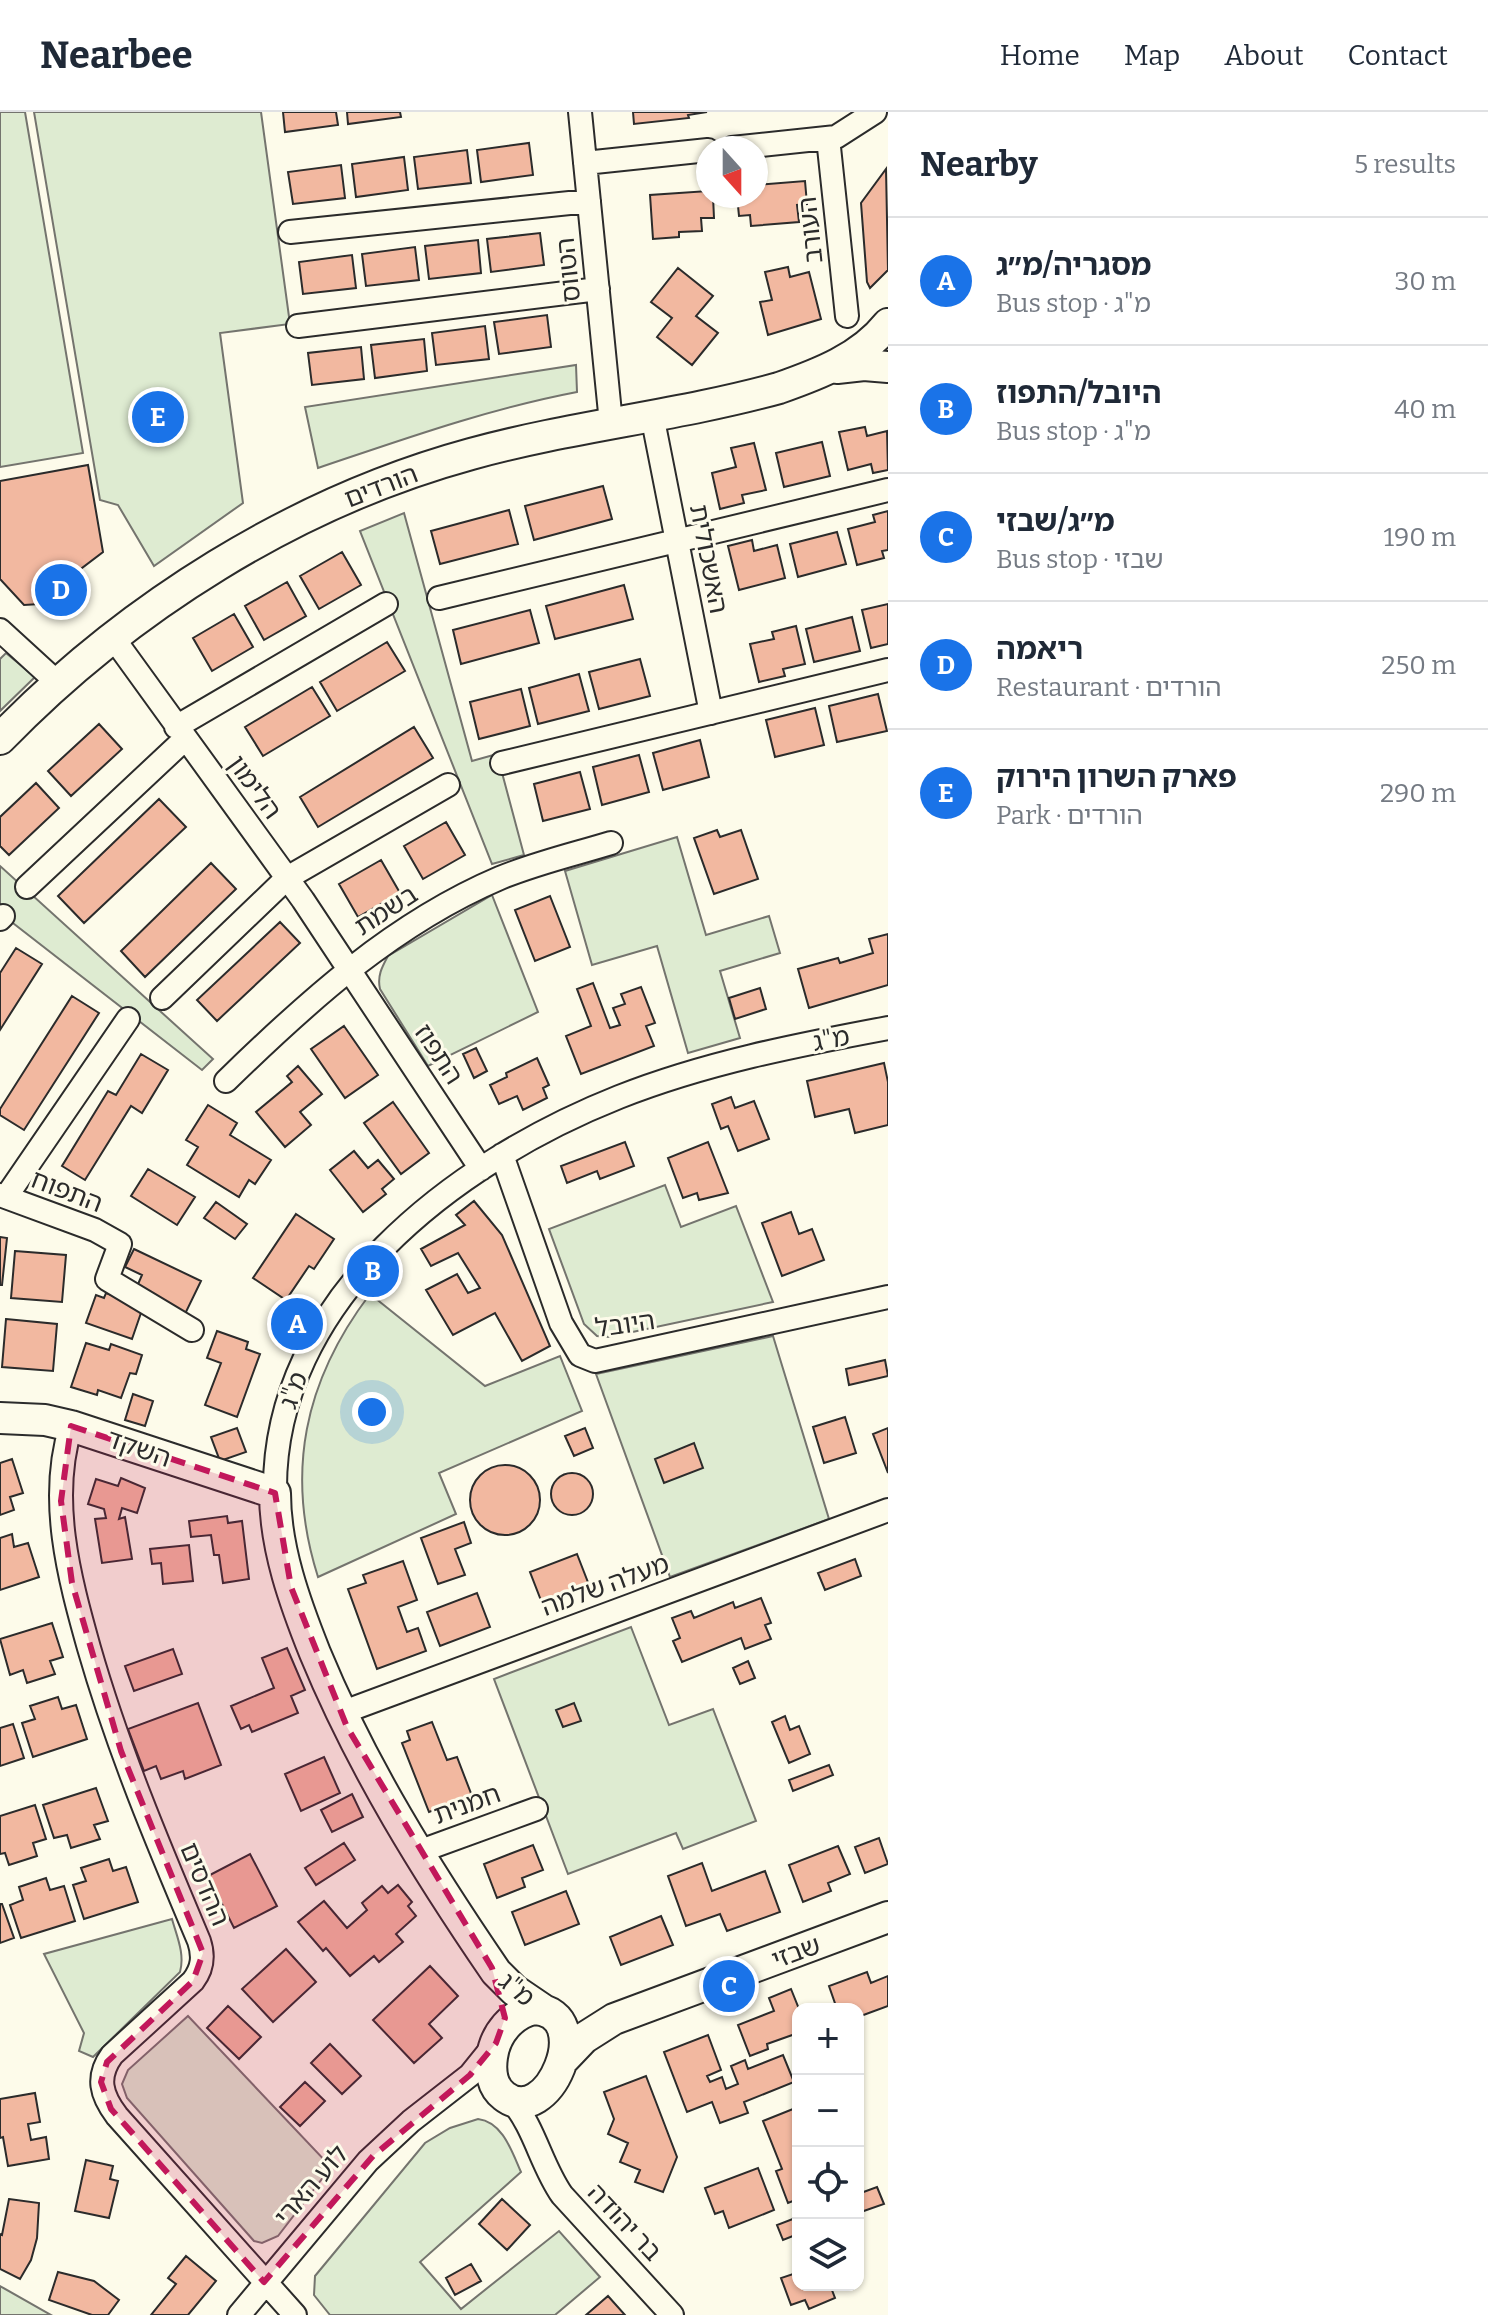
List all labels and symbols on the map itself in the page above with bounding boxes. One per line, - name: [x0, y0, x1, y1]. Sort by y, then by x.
- north arrow: [696, 136, 768, 208]
- street label: העורב: [792, 195, 829, 265]
- street label: הטווס: [550, 236, 587, 304]
- pin: E: [132, 387, 184, 447]
- street label: הורדים: [340, 458, 422, 515]
- street label: האשכולית: [683, 502, 734, 616]
- pin: D: [35, 560, 87, 620]
- street label: הלימון: [221, 750, 288, 825]
- street label: בשמת: [349, 879, 424, 942]
- street label: התפוז: [408, 1018, 469, 1090]
- street label: מ"ג: [810, 1021, 852, 1058]
- street label: התפוח: [27, 1164, 107, 1219]
- pin: B: [347, 1241, 399, 1301]
- pin: A: [271, 1294, 323, 1354]
- street label: היובל: [593, 1305, 657, 1344]
- street label: מ"ג: [273, 1368, 314, 1413]
- your location: [352, 1392, 392, 1432]
- street label: השקד: [103, 1423, 175, 1474]
- street label: מעלה שלמה: [537, 1548, 673, 1623]
- street label: חמנית: [430, 1778, 505, 1831]
- street label: ההדסים: [173, 1838, 236, 1930]
- street label: שבזי: [768, 1929, 825, 1976]
- pin: C: [703, 1956, 755, 2016]
- street label: מ"ג: [493, 1966, 541, 2013]
- street label: לוע הארי: [268, 2139, 355, 2232]
- street label: בר יהודה: [581, 2177, 668, 2267]

